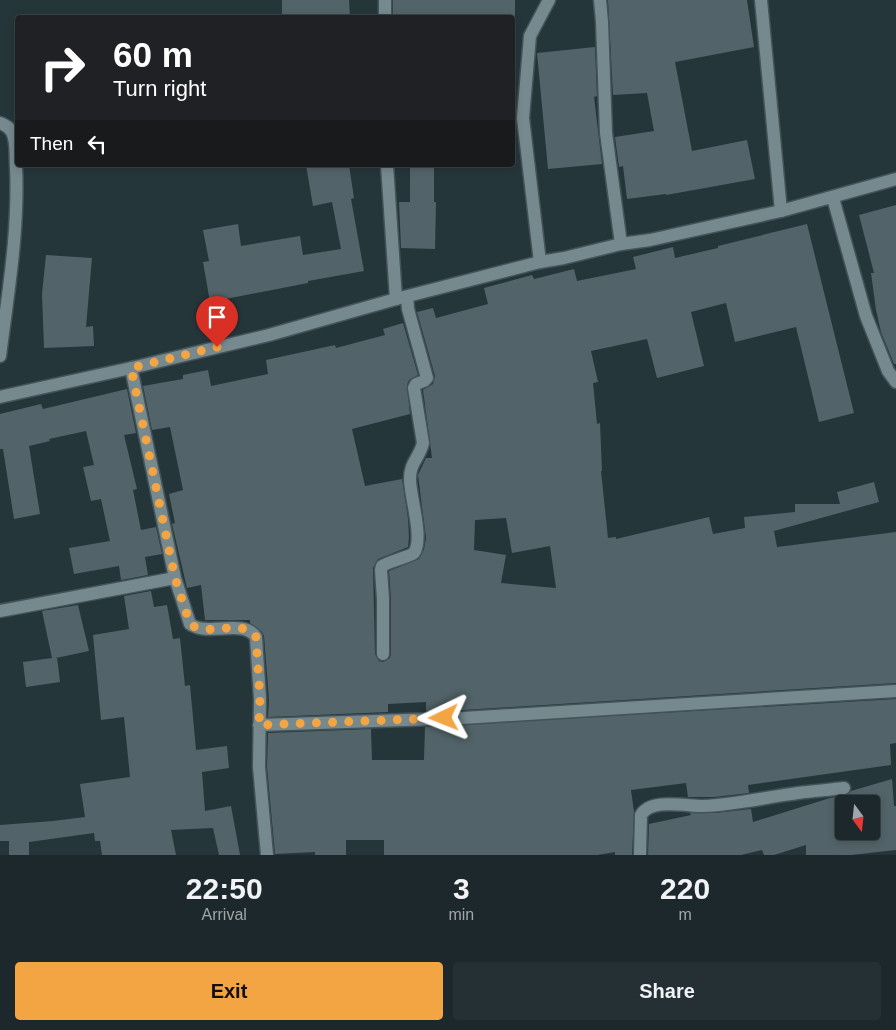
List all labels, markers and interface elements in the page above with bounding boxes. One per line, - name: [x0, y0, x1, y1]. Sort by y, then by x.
- icon: right: [30, 35, 95, 100]
- text: 60 m: [113, 35, 193, 74]
- text: Turn right: [113, 76, 206, 101]
- icon: left: [83, 130, 111, 158]
- text: Then: [30, 133, 73, 154]
- pin: [196, 296, 238, 347]
- icon: arrive: [203, 303, 231, 331]
- position arrow: [417, 691, 469, 743]
- north arrow: [835, 795, 880, 840]
- map controls: [835, 795, 880, 840]
- text: 22:50: [186, 872, 263, 905]
- text: 3: [453, 872, 470, 905]
- text: 220: [660, 872, 710, 905]
- text: Arrival: [202, 906, 247, 923]
- text: min: [448, 906, 474, 923]
- text: m: [678, 906, 692, 923]
- button: Exit: [15, 962, 443, 1020]
- button: Share: [453, 962, 881, 1020]

